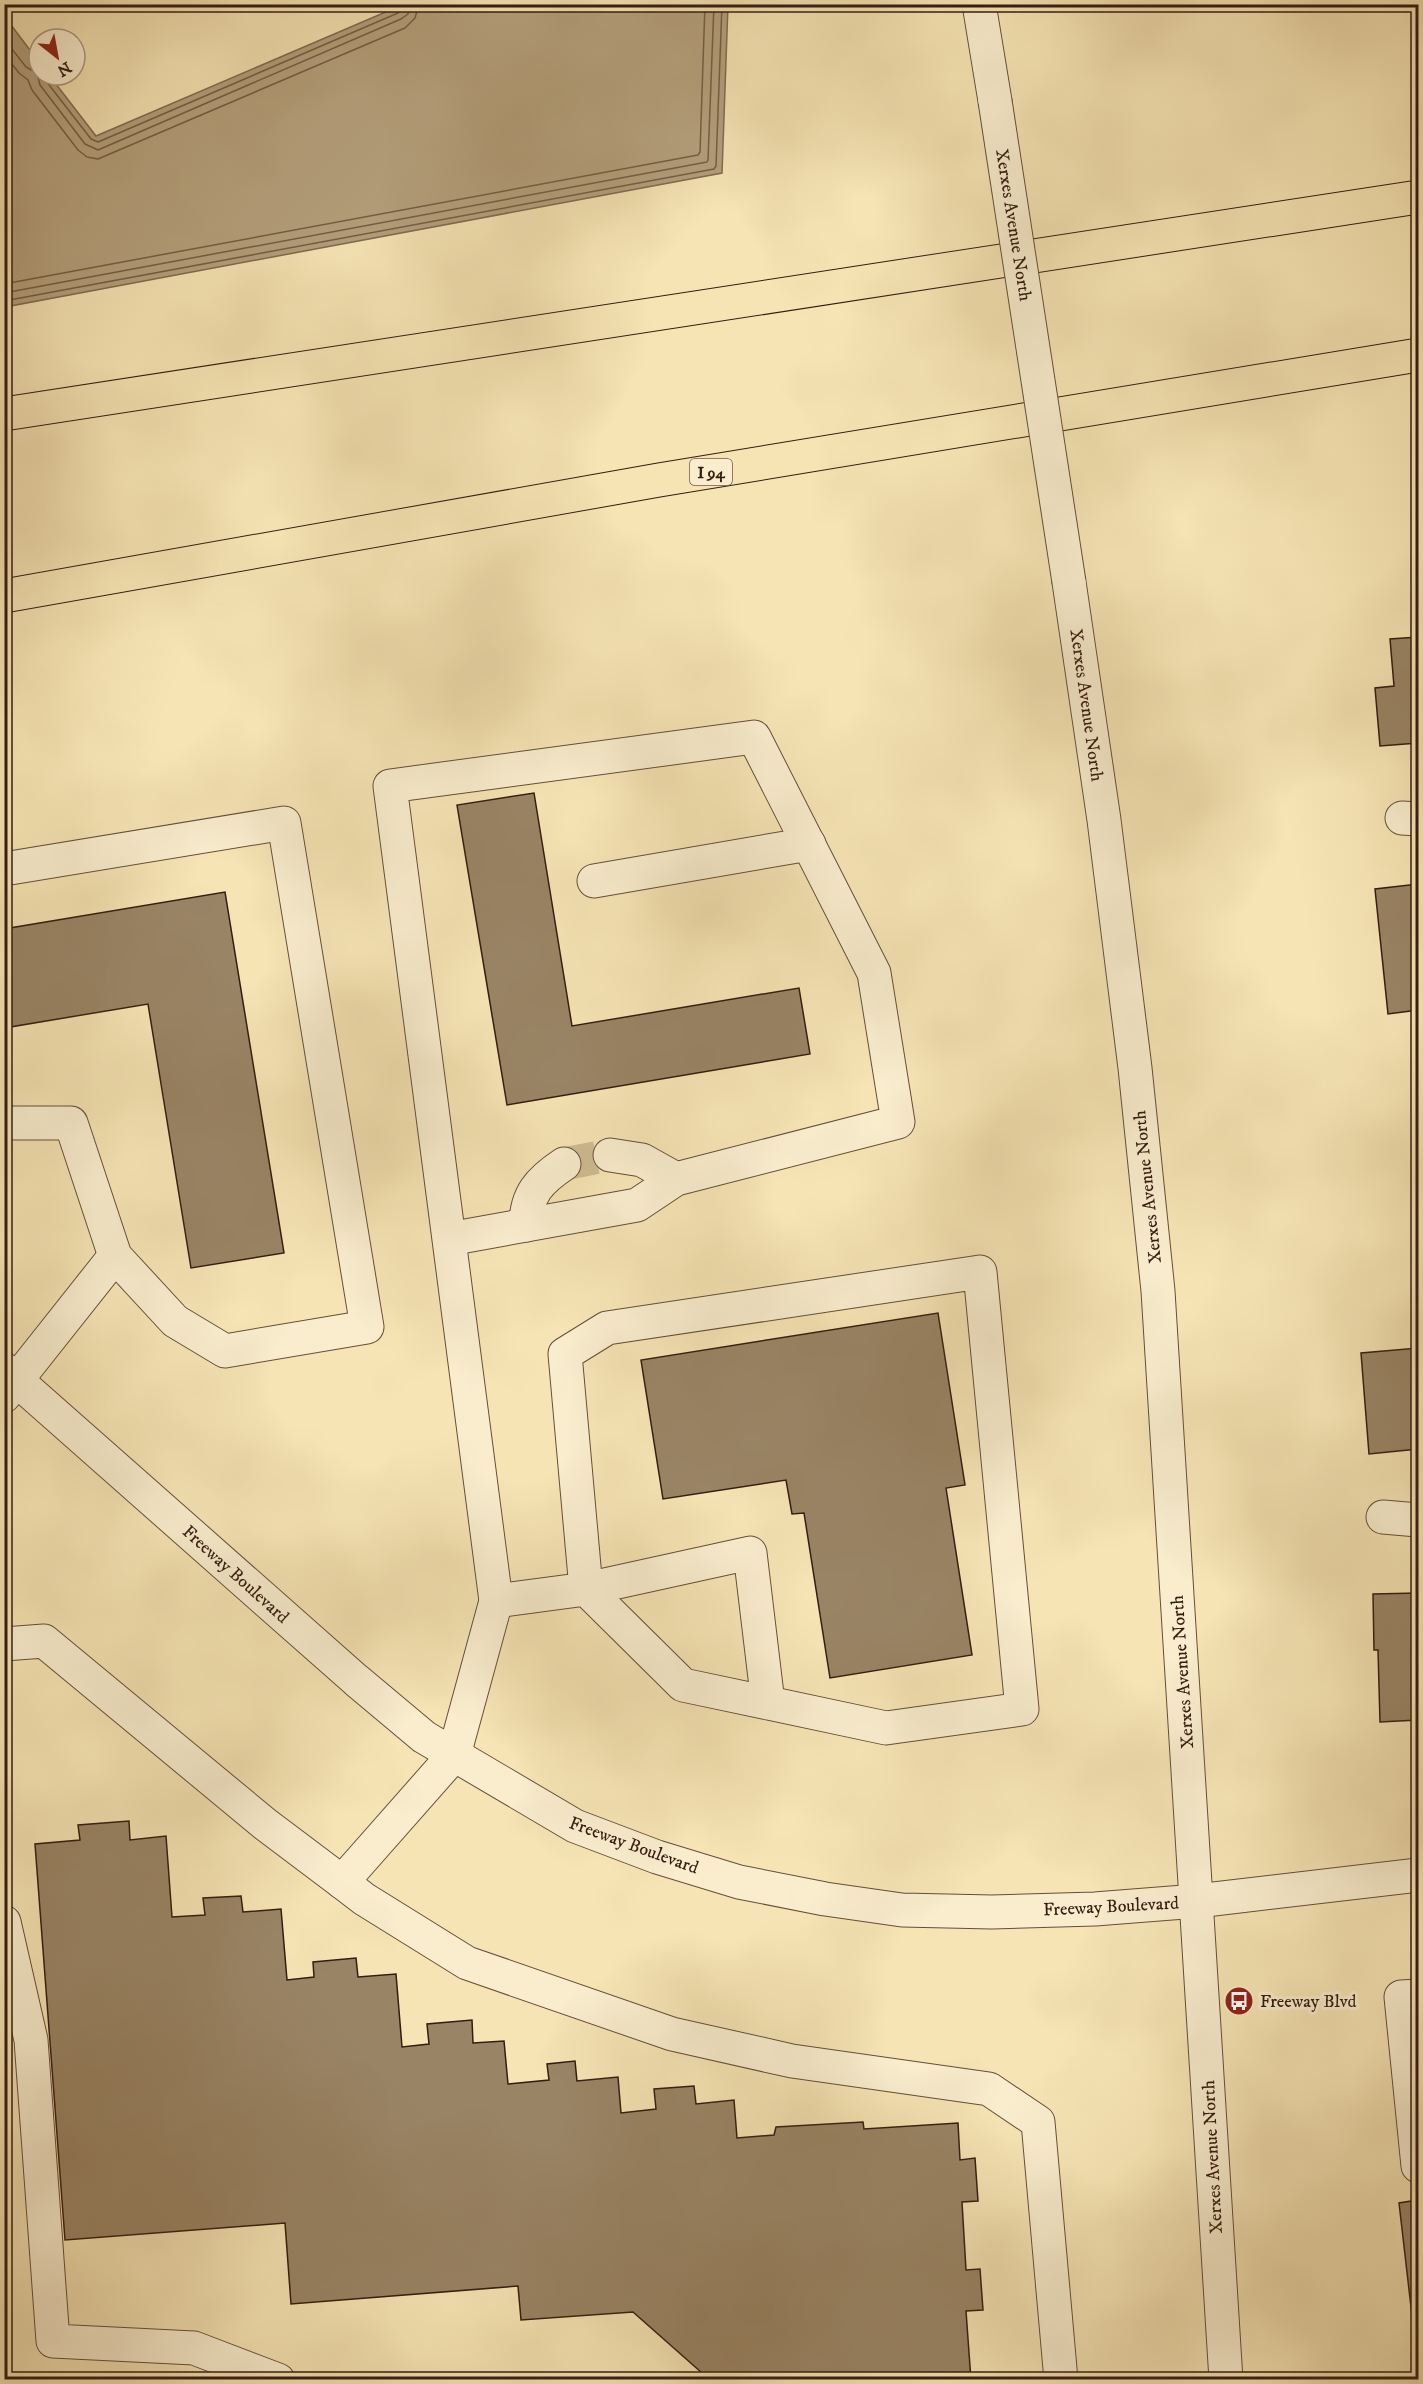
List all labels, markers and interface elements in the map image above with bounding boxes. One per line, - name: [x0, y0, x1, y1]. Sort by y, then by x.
- north arrow: [27, 27, 87, 87]
- text: N: [53, 57, 75, 81]
- street label: Xerxes Avenue North: [990, 147, 1036, 303]
- road number: I 94: [690, 459, 732, 485]
- street label: Xerxes Avenue North: [1064, 627, 1108, 783]
- street label: Xerxes Avenue North: [1129, 1109, 1167, 1265]
- street label: Freeway Boulevard: [177, 1521, 293, 1628]
- street label: Xerxes Avenue North: [1167, 1594, 1199, 1749]
- street label: Freeway Boulevard: [566, 1812, 701, 1880]
- street label: Freeway Boulevard: [1043, 1892, 1180, 1922]
- bus stop icon: Freeway Blvd: [1223, 1985, 1255, 2017]
- place label: Freeway Blvd: [1260, 1991, 1357, 2013]
- street label: Xerxes Avenue North: [1198, 2079, 1228, 2234]

